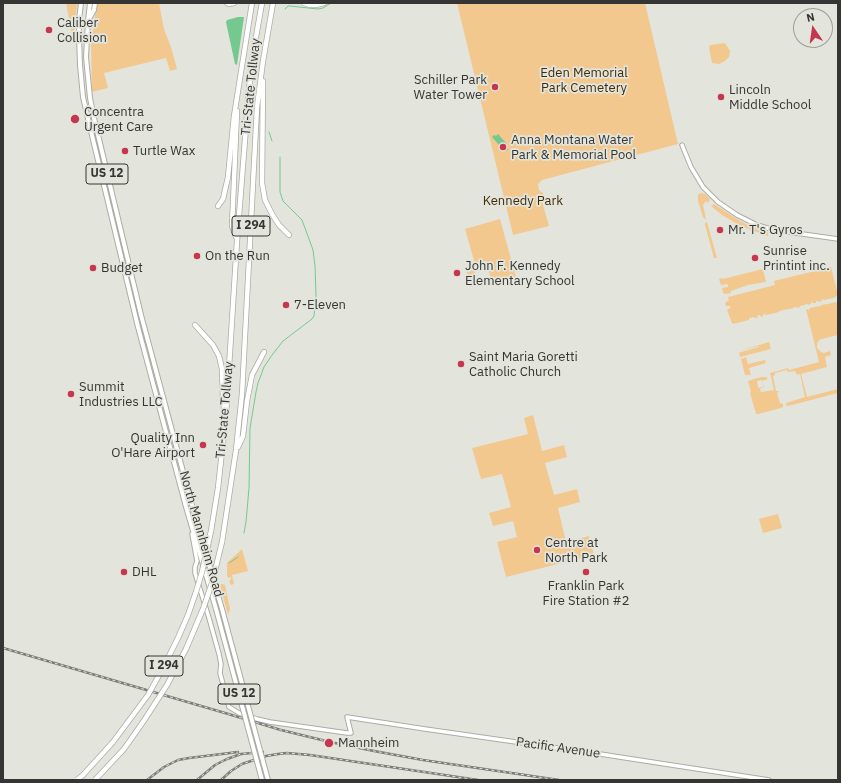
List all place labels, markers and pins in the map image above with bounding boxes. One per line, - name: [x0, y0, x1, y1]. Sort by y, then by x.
- place label: Caliber Collision: [57, 15, 107, 46]
- marker: Caliber Collision: [44, 25, 54, 35]
- place label: Schiller Park Water Tower: [413, 72, 487, 103]
- marker: Schiller Park Water Tower: [490, 82, 500, 92]
- place label: Lincoln Middle School: [729, 82, 811, 113]
- marker: Lincoln Middle School: [716, 92, 726, 102]
- place label: Concentra Urgent Care: [84, 104, 153, 135]
- marker: Concentra Urgent Care: [69, 113, 81, 125]
- place label: Anna Montana Water Park & Memorial Pool: [511, 132, 636, 163]
- marker: Anna Montana Water Park & Memorial Pool: [498, 142, 508, 152]
- place label: Turtle Wax: [133, 143, 195, 159]
- marker: Turtle Wax: [120, 146, 130, 156]
- place label: Mr. T's Gyros: [728, 222, 803, 238]
- marker: Mr. T's Gyros: [715, 225, 725, 235]
- place label: Sunrise Printint inc.: [763, 243, 830, 274]
- place label: On the Run: [205, 248, 270, 264]
- marker: On the Run: [192, 251, 202, 261]
- marker: Sunrise Printint inc.: [750, 253, 760, 263]
- place label: John F. Kennedy Elementary School: [465, 258, 575, 289]
- place label: Budget: [101, 260, 143, 276]
- marker: Budget: [88, 263, 98, 273]
- marker: John F. Kennedy Elementary School: [452, 268, 462, 278]
- place label: 7-Eleven: [294, 297, 346, 313]
- marker: 7-Eleven: [281, 300, 291, 310]
- place label: Saint Maria Goretti Catholic Church: [469, 349, 578, 380]
- marker: Saint Maria Goretti Catholic Church: [456, 359, 466, 369]
- place label: Summit Industries LLC: [79, 379, 163, 410]
- marker: Summit Industries LLC: [66, 389, 76, 399]
- place label: Quality Inn O'Hare Airport: [111, 430, 195, 461]
- marker: Quality Inn O'Hare Airport: [198, 440, 208, 450]
- place label: Centre at North Park: [545, 535, 608, 566]
- marker: Centre at North Park: [532, 545, 542, 555]
- place label: DHL: [132, 564, 156, 580]
- marker: DHL: [119, 567, 129, 577]
- marker: Franklin Park Fire Station #2: [581, 567, 591, 577]
- place label: Franklin Park Fire Station #2: [542, 578, 630, 609]
- place label: Mannheim: [338, 735, 399, 751]
- marker: Mannheim: [323, 737, 335, 749]

